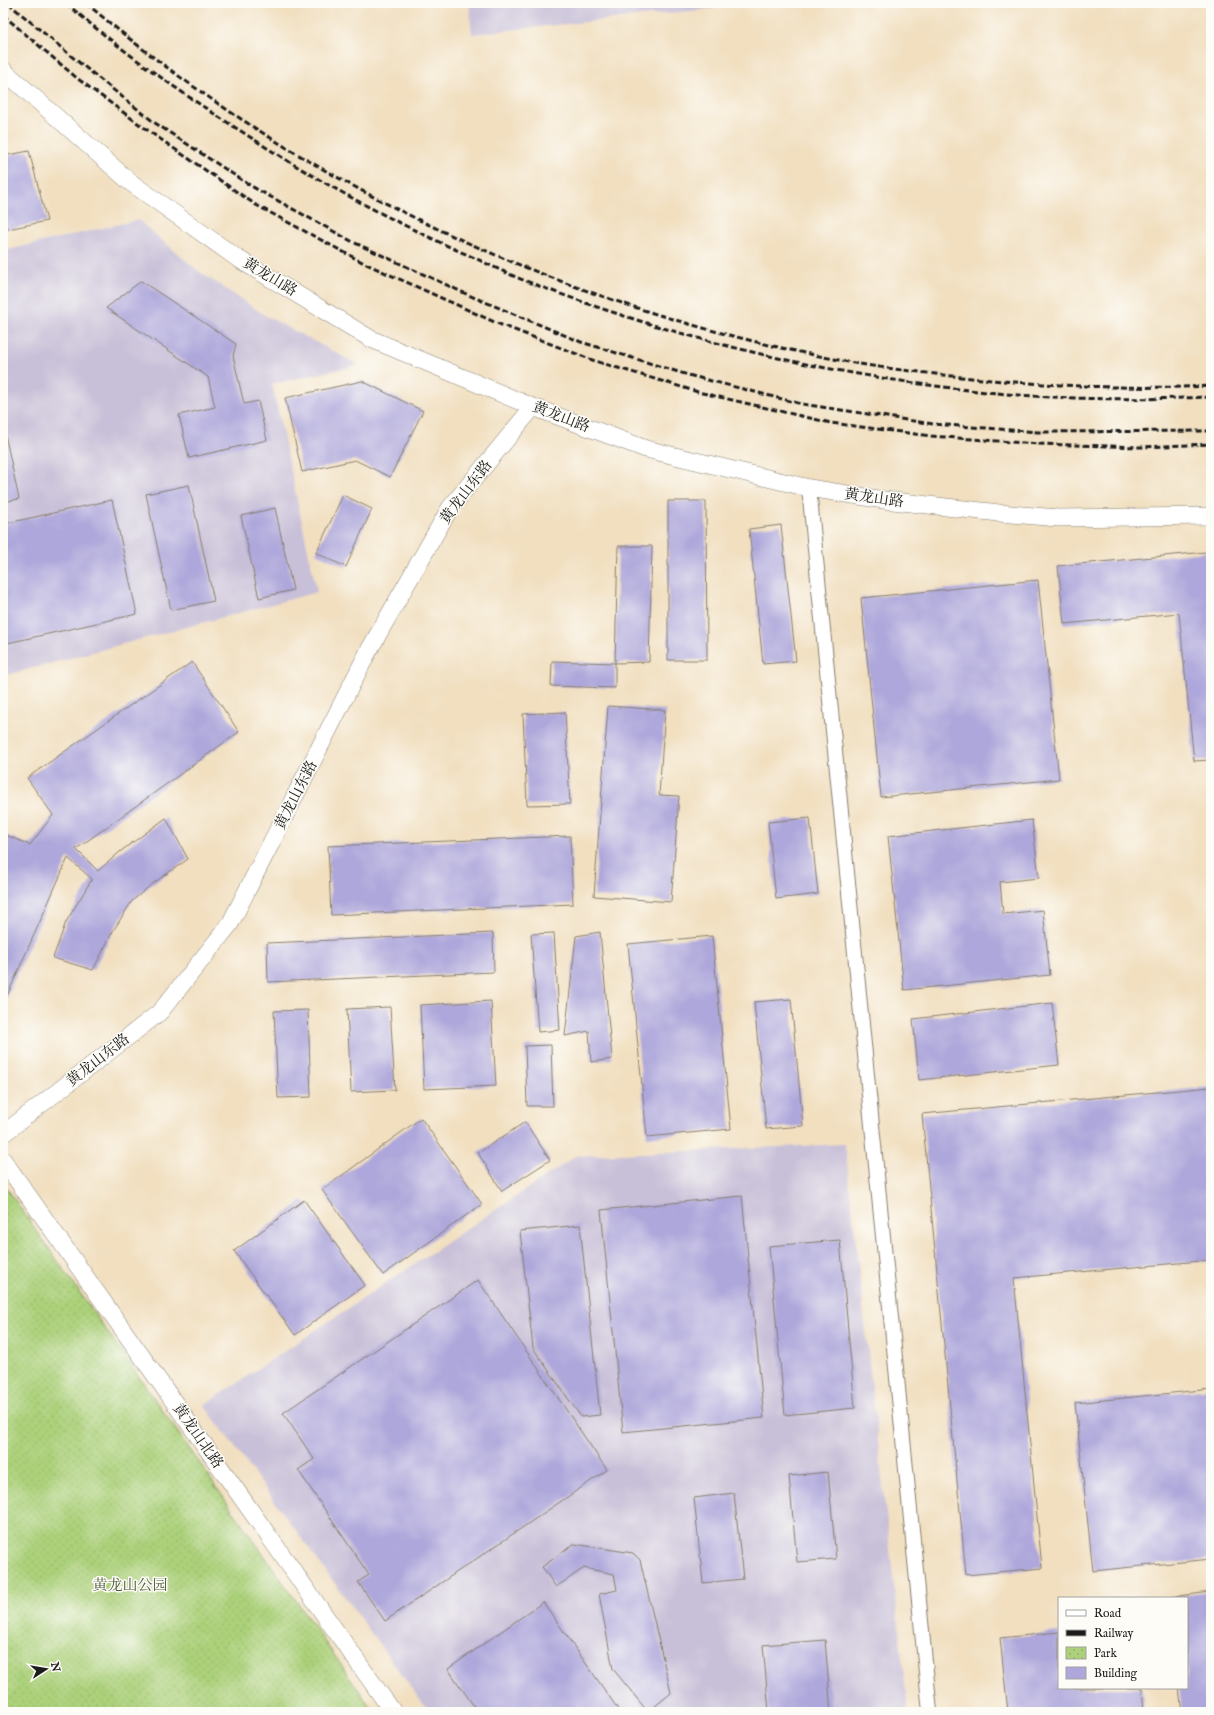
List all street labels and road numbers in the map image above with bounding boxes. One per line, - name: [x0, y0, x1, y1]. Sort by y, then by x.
- street label: 黄龙山路: [239, 253, 301, 301]
- street label: 黄龙山路: [530, 397, 592, 437]
- street label: 黄龙山东路: [436, 456, 496, 528]
- street label: 黄龙山路: [843, 484, 905, 512]
- street label: 黄龙山东路: [271, 757, 321, 833]
- street label: 黄龙山东路: [63, 1029, 133, 1091]
- street label: 黄龙山北路: [169, 1400, 227, 1472]

